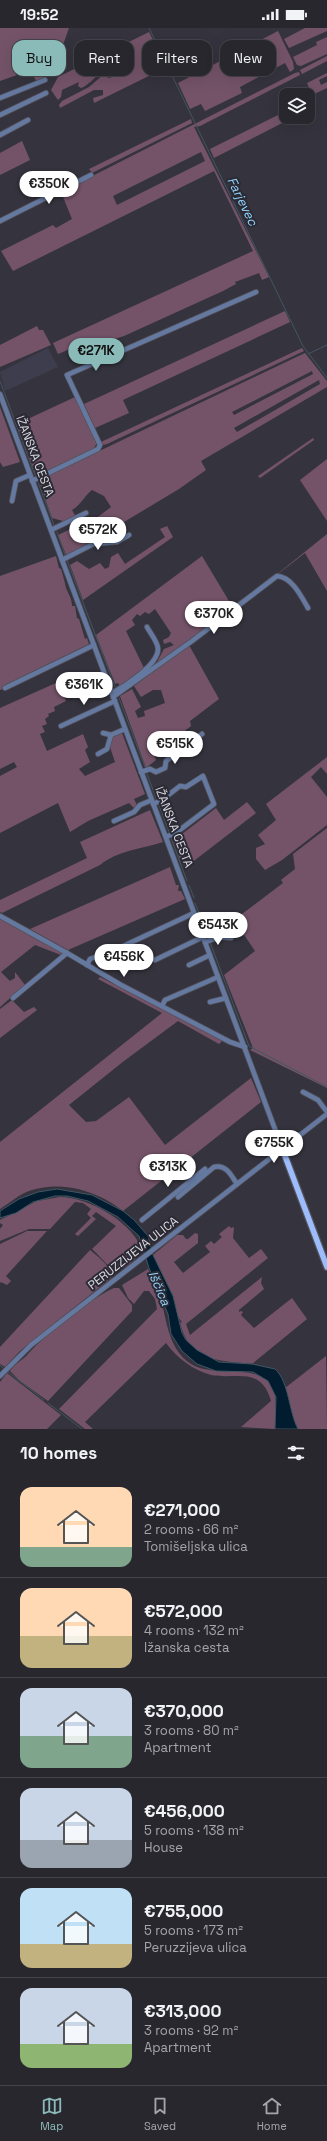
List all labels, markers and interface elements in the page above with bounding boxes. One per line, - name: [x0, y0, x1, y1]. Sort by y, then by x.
- text: 19:52: [20, 5, 58, 24]
- chip: Buy: [12, 40, 66, 76]
- chip: Rent: [74, 40, 134, 76]
- chip: Filters: [142, 40, 212, 76]
- chip: New: [220, 40, 276, 76]
- map controls: [279, 88, 315, 124]
- button: layers: [279, 88, 315, 124]
- pin: €350K: [21, 171, 77, 205]
- water label: Farjevec: [223, 174, 262, 229]
- text: €350K: [28, 175, 70, 192]
- pin: €271K: [68, 338, 124, 372]
- text: €271K: [77, 342, 115, 359]
- street label: IŽANSKA CESTA: [12, 413, 58, 499]
- pin: €572K: [70, 517, 126, 551]
- text: €572K: [78, 521, 118, 538]
- pin: €370K: [186, 601, 242, 635]
- text: €370K: [194, 605, 234, 622]
- pin: €361K: [56, 672, 112, 706]
- text: €361K: [65, 676, 103, 693]
- pin: €515K: [147, 731, 203, 765]
- text: €515K: [156, 735, 194, 752]
- street label: IŽANSKA CESTA: [151, 784, 197, 870]
- pin: €543K: [190, 912, 246, 946]
- text: €543K: [198, 916, 238, 933]
- pin: €456K: [96, 944, 152, 978]
- text: €456K: [103, 948, 145, 965]
- pin: €755K: [246, 1130, 302, 1164]
- text: €755K: [254, 1134, 294, 1151]
- pin: €313K: [140, 1154, 196, 1188]
- text: €313K: [149, 1158, 187, 1175]
- street label: PERUZZIJEVA ULICA: [85, 1213, 182, 1293]
- water label: Iščica: [145, 1268, 175, 1309]
- text: 10 homes: [20, 1442, 97, 1464]
- icon: filters: [285, 1442, 307, 1464]
- text: €271,000: [144, 1499, 220, 1521]
- icon: home: [52, 1503, 100, 1551]
- text: 2 rooms · 66 m²: [144, 1521, 238, 1538]
- text: Tomišeljska ulica: [144, 1538, 248, 1555]
- text: €572,000: [144, 1600, 223, 1622]
- icon: home: [52, 1604, 100, 1652]
- text: 4 rooms · 132 m²: [144, 1622, 244, 1639]
- text: Ižanska cesta: [144, 1639, 229, 1656]
- text: €370,000: [144, 1700, 224, 1722]
- icon: home: [52, 1704, 100, 1752]
- text: 3 rooms · 80 m²: [144, 1722, 239, 1739]
- text: Apartment: [144, 1739, 212, 1756]
- text: €456,000: [144, 1800, 225, 1822]
- icon: home: [52, 1804, 100, 1852]
- text: 5 rooms · 138 m²: [144, 1822, 244, 1839]
- text: House: [144, 1839, 183, 1856]
- text: €755,000: [144, 1900, 223, 1922]
- icon: home: [52, 1904, 100, 1952]
- text: 5 rooms · 173 m²: [144, 1922, 243, 1939]
- text: Peruzzijeva ulica: [144, 1939, 247, 1956]
- text: €313,000: [144, 2000, 221, 2022]
- icon: home: [52, 2004, 100, 2052]
- text: 3 rooms · 92 m²: [144, 2022, 238, 2039]
- text: Apartment: [144, 2039, 212, 2056]
- tab: Map: [40, 2095, 63, 2133]
- tab: Saved: [144, 2095, 176, 2133]
- tab: Home: [257, 2095, 287, 2133]

